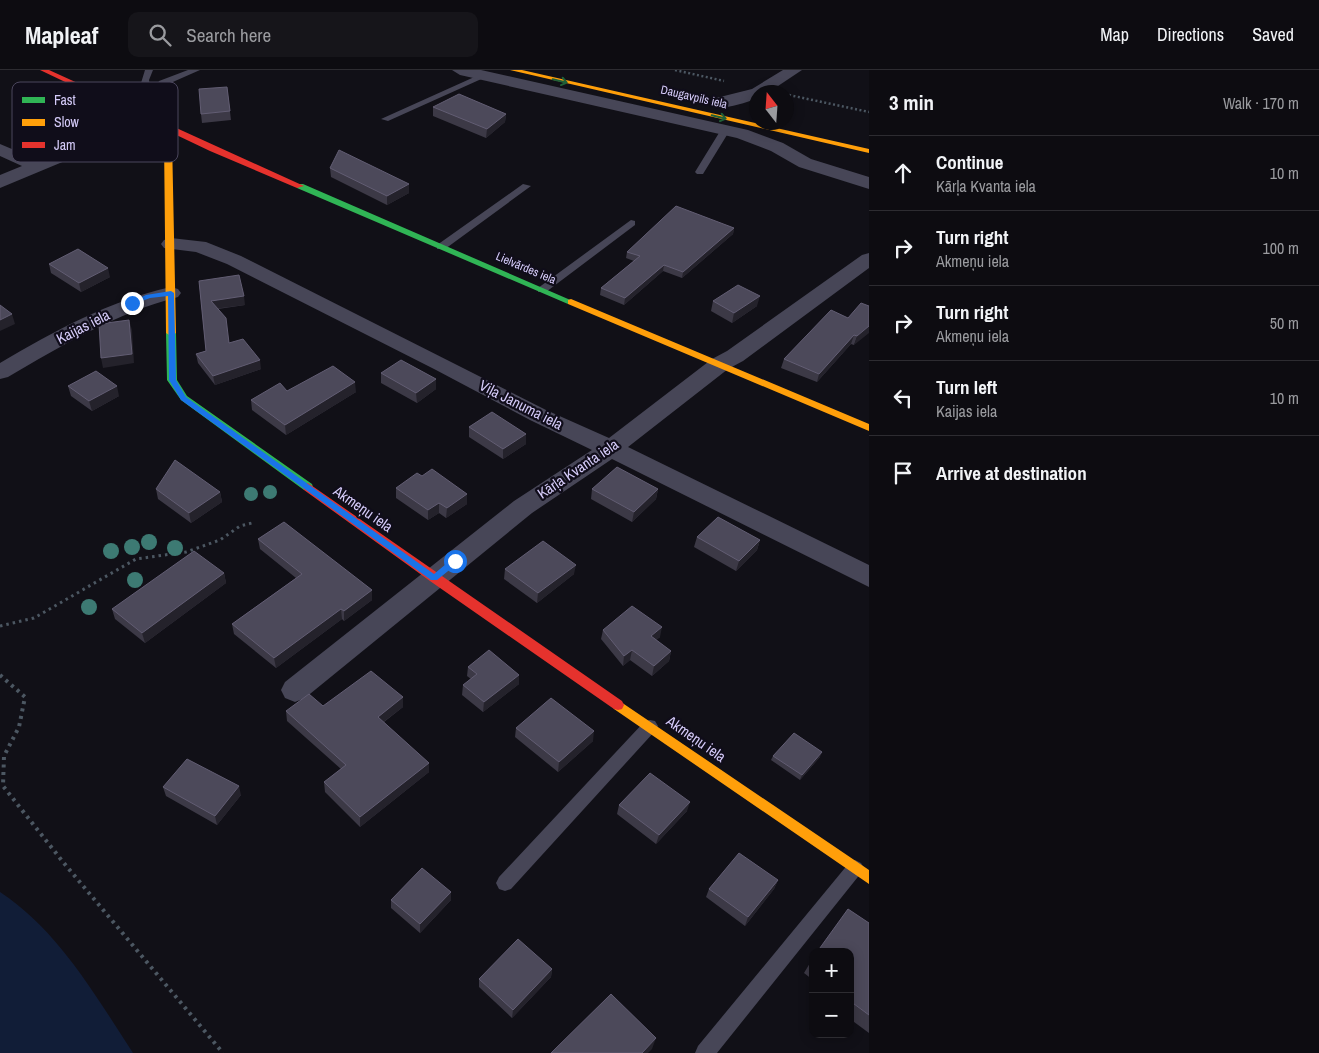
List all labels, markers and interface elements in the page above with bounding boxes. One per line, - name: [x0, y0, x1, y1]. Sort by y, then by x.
- search box: [128, 12, 478, 57]
- text: Mapleaf: [25, 19, 98, 51]
- icon: search: [146, 21, 174, 49]
- text: Search here: [186, 22, 271, 48]
- text: Map: [1100, 22, 1129, 47]
- text: Directions: [1157, 22, 1224, 47]
- text: Saved: [1252, 22, 1294, 47]
- one-way arrow: [552, 77, 568, 86]
- legend: [12, 82, 178, 162]
- street label: Daugavpils iela: [659, 82, 729, 113]
- north arrow: [749, 85, 794, 130]
- text: 3 min: [889, 88, 934, 117]
- text: Fast: [54, 91, 76, 109]
- text: Walk · 170 m: [1223, 92, 1299, 114]
- text: Slow: [54, 113, 80, 131]
- one-way arrow: [710, 113, 726, 122]
- text: Jam: [54, 136, 76, 154]
- text: Continue: [936, 149, 1004, 175]
- icon: ahead: [889, 159, 917, 187]
- text: 10 m: [1270, 162, 1299, 184]
- text: Kārļa Kvanta iela: [936, 175, 1036, 197]
- text: Turn right: [936, 224, 1008, 250]
- icon: right: [889, 234, 917, 262]
- text: 100 m: [1263, 237, 1299, 259]
- street label: Lielvārdes iela: [493, 248, 559, 288]
- text: Akmeņu iela: [936, 250, 1009, 272]
- route end: [121, 292, 144, 315]
- text: Turn right: [936, 299, 1008, 325]
- street label: Kaijas iela: [52, 304, 113, 349]
- icon: right: [889, 309, 917, 337]
- text: 50 m: [1270, 312, 1299, 334]
- text: Akmeņu iela: [936, 325, 1009, 347]
- street label: Viļa Januma iela: [476, 374, 567, 435]
- text: Turn left: [936, 374, 997, 400]
- icon: left: [889, 384, 917, 412]
- text: 10 m: [1270, 387, 1299, 409]
- text: Kaijas iela: [936, 400, 997, 422]
- street label: Kārļa Kvanta iela: [533, 434, 623, 503]
- icon: arrive: [889, 459, 917, 487]
- text: Arrive at destination: [936, 460, 1087, 486]
- street label: Akmeņu iela: [328, 480, 397, 537]
- route start: [444, 550, 467, 573]
- street label: Akmeņu iela: [661, 710, 730, 767]
- map controls: [809, 948, 854, 1038]
- button: +: [809, 948, 854, 993]
- button: −: [809, 993, 854, 1038]

